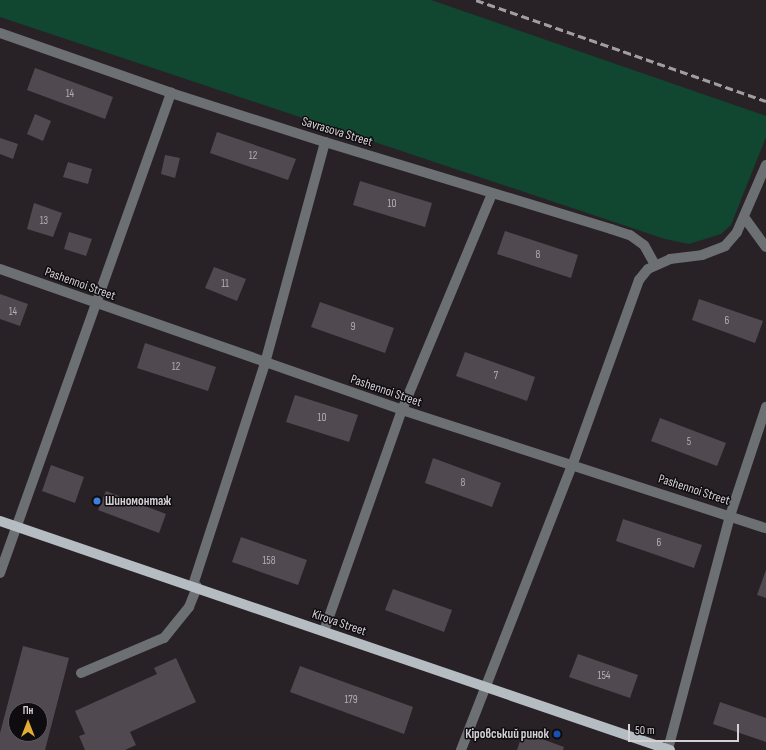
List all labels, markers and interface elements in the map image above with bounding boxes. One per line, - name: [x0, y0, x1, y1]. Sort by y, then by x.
- house number: 14: [66, 87, 74, 101]
- street label: Savrasova Street: [300, 114, 374, 150]
- house number: 12: [249, 149, 257, 163]
- house number: 10: [388, 197, 396, 211]
- house number: 13: [40, 214, 48, 228]
- house number: 8: [536, 248, 540, 262]
- street label: Pashennoi Street: [42, 264, 118, 304]
- house number: 11: [221, 277, 229, 291]
- house number: 14: [9, 305, 17, 319]
- house number: 6: [725, 314, 729, 328]
- house number: 9: [351, 320, 355, 334]
- house number: 12: [172, 360, 180, 374]
- house number: 7: [494, 369, 498, 383]
- street label: Pashennoi Street: [348, 372, 424, 410]
- house number: 10: [318, 411, 326, 425]
- house number: 5: [687, 435, 691, 449]
- street label: Pashennoi Street: [656, 471, 732, 509]
- house number: 8: [461, 476, 465, 490]
- place label: Шиномонтаж: [105, 493, 171, 509]
- marker: Шиномонтаж: [92, 496, 102, 506]
- house number: 6: [657, 536, 661, 550]
- house number: 158: [262, 554, 276, 568]
- street label: Kirova Street: [310, 606, 368, 640]
- house number: 154: [598, 669, 610, 683]
- house number: 179: [344, 693, 358, 707]
- north arrow: [8, 702, 48, 742]
- text: Пн: [23, 704, 33, 717]
- scale bar: [630, 716, 741, 742]
- text: 50 m: [635, 723, 655, 738]
- place label: Кіровський ринок: [465, 726, 549, 742]
- marker: Кіровський ринок: [552, 729, 562, 739]

